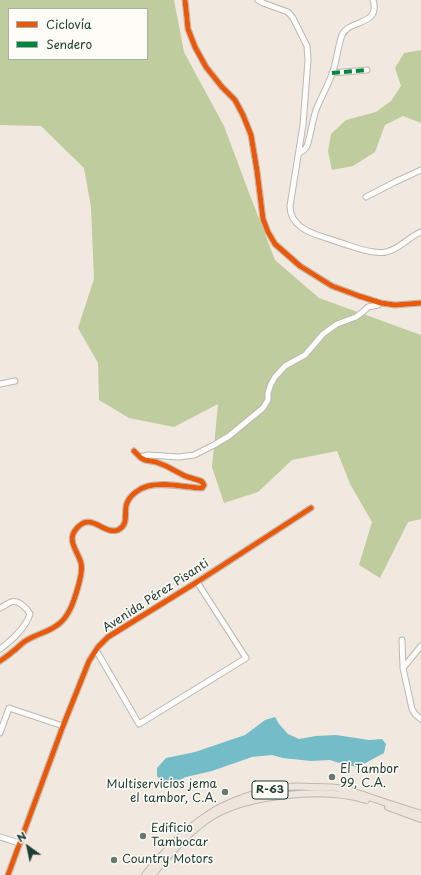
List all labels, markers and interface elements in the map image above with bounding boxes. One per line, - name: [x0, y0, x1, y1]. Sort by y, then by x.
- legend: [8, 8, 148, 60]
- text: Ciclovía: [46, 15, 92, 33]
- text: Sendero: [46, 35, 92, 53]
- street label: Avenida Pérez Pisanti: [100, 556, 212, 636]
- place label: El Tambor 99, C.A.: [340, 763, 399, 791]
- marker: El Tambor 99, C.A.: [327, 772, 337, 782]
- place label: Multiservicios jema el tambor, C.A.: [107, 778, 217, 806]
- road number: R-63: [252, 781, 288, 799]
- marker: Multiservicios jema el tambor, C.A.: [220, 787, 230, 797]
- place label: Edificio Tambocar: [151, 822, 208, 850]
- north arrow: [8, 827, 48, 867]
- text: N: [13, 827, 29, 846]
- marker: Edificio Tambocar: [138, 831, 148, 841]
- place label: Country Motors: [122, 853, 213, 867]
- marker: Country Motors: [109, 855, 119, 865]

